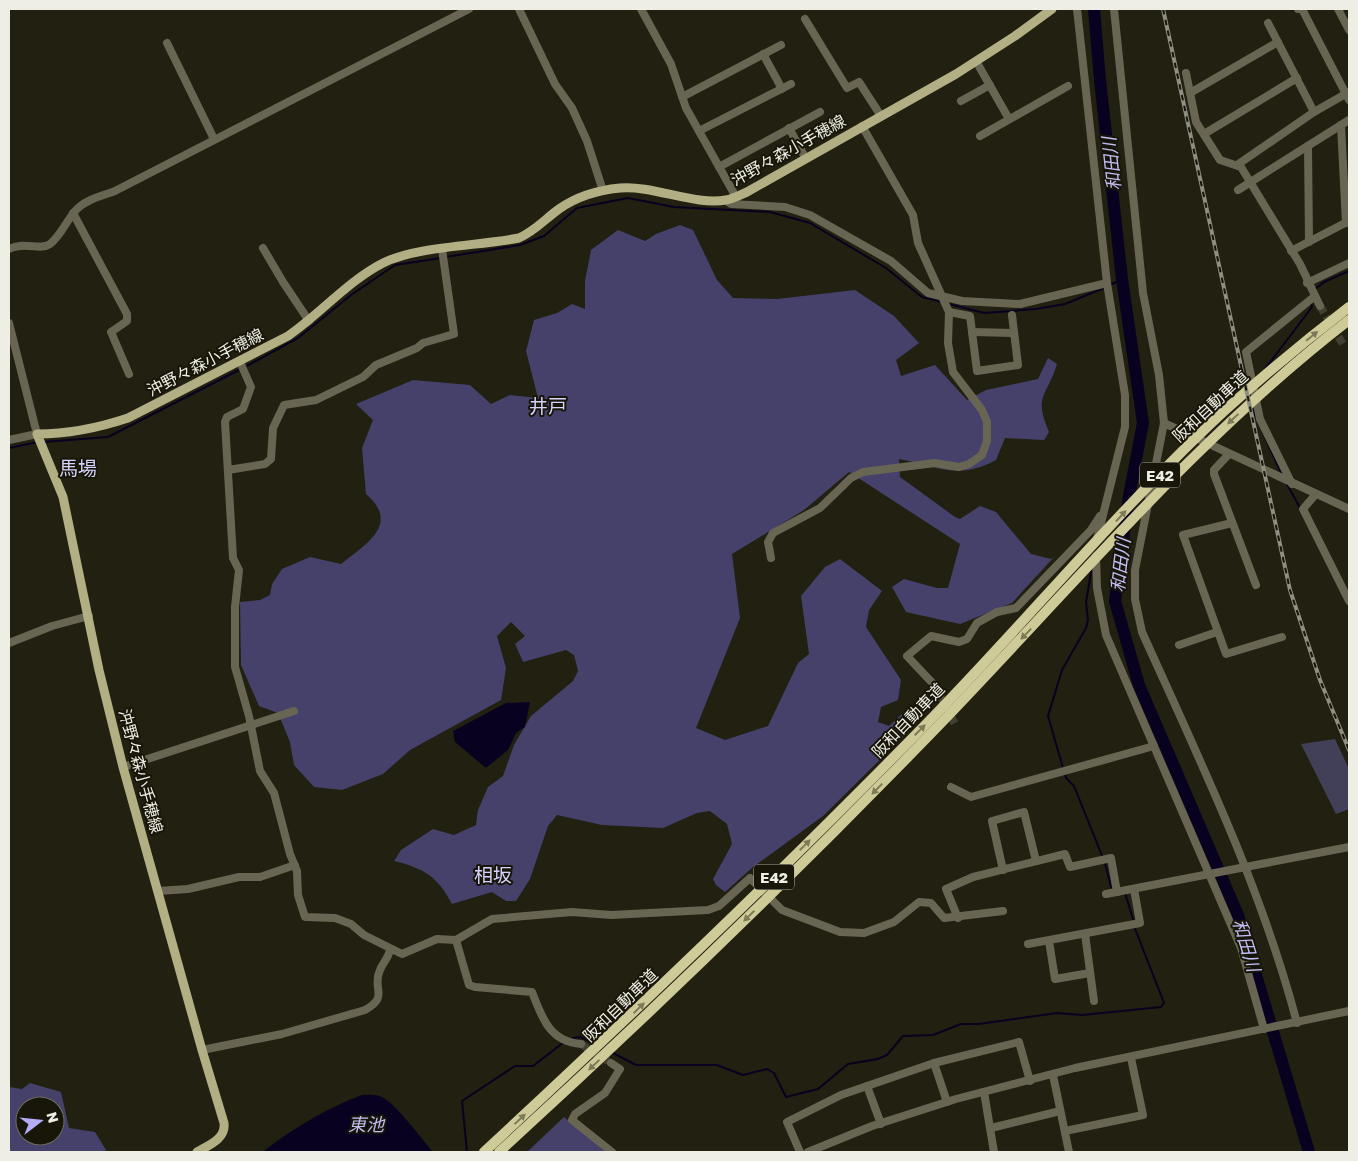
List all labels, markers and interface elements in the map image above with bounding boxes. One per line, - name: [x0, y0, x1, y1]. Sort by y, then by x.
- street label: 沖野々森小手穂線: [727, 110, 849, 190]
- water label: 和田川: [1097, 134, 1125, 192]
- street label: 沖野々森小手穂線: [143, 324, 267, 400]
- one-way arrow: [1305, 330, 1318, 341]
- street label: 阪和自動車道: [1168, 366, 1252, 446]
- district label: 井戸: [529, 394, 567, 417]
- one-way arrow: [1227, 413, 1239, 425]
- district label: 馬場: [59, 456, 97, 479]
- road number: E42: [1140, 462, 1180, 488]
- one-way arrow: [1115, 510, 1126, 523]
- water label: 和田川: [1106, 535, 1134, 593]
- one-way arrow: [1020, 628, 1032, 640]
- street label: 阪和自動車道: [867, 679, 949, 761]
- street label: 沖野々森小手穂線: [115, 707, 167, 835]
- one-way arrow: [914, 725, 926, 737]
- one-way arrow: [871, 783, 883, 795]
- one-way arrow: [799, 840, 811, 852]
- district label: 相坂: [474, 863, 512, 886]
- road number: E42: [754, 864, 794, 890]
- one-way arrow: [744, 910, 756, 922]
- water label: 和田川: [1229, 916, 1266, 976]
- street label: 阪和自動車道: [579, 964, 661, 1046]
- one-way arrow: [632, 1002, 644, 1014]
- one-way arrow: [589, 1059, 601, 1071]
- north arrow: [15, 1096, 65, 1146]
- text: N: [43, 1110, 63, 1125]
- water label: 東池: [348, 1113, 386, 1135]
- one-way arrow: [514, 1113, 526, 1125]

